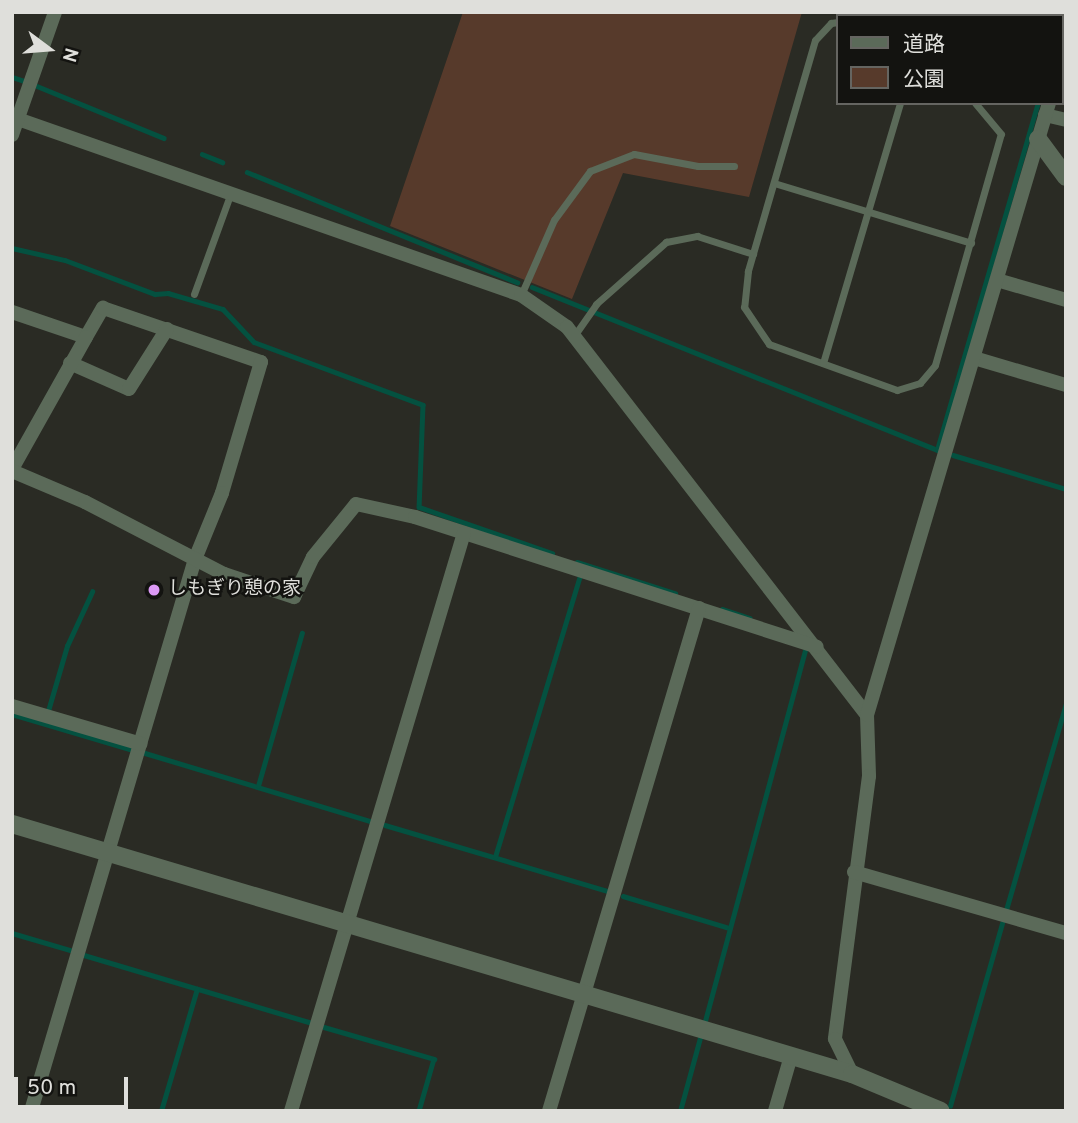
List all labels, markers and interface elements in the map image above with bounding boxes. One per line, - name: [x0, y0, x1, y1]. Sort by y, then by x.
- north arrow: [14, 14, 84, 84]
- legend: [836, 14, 1064, 105]
- text: 道路: [903, 32, 945, 59]
- text: N: [56, 45, 83, 65]
- text: 公園: [903, 67, 945, 94]
- place label: しもぎり憩の家: [168, 579, 301, 601]
- marker: しもぎり憩の家: [146, 582, 162, 598]
- scale bar: [18, 1064, 131, 1108]
- text: 50 m: [27, 1075, 76, 1102]

